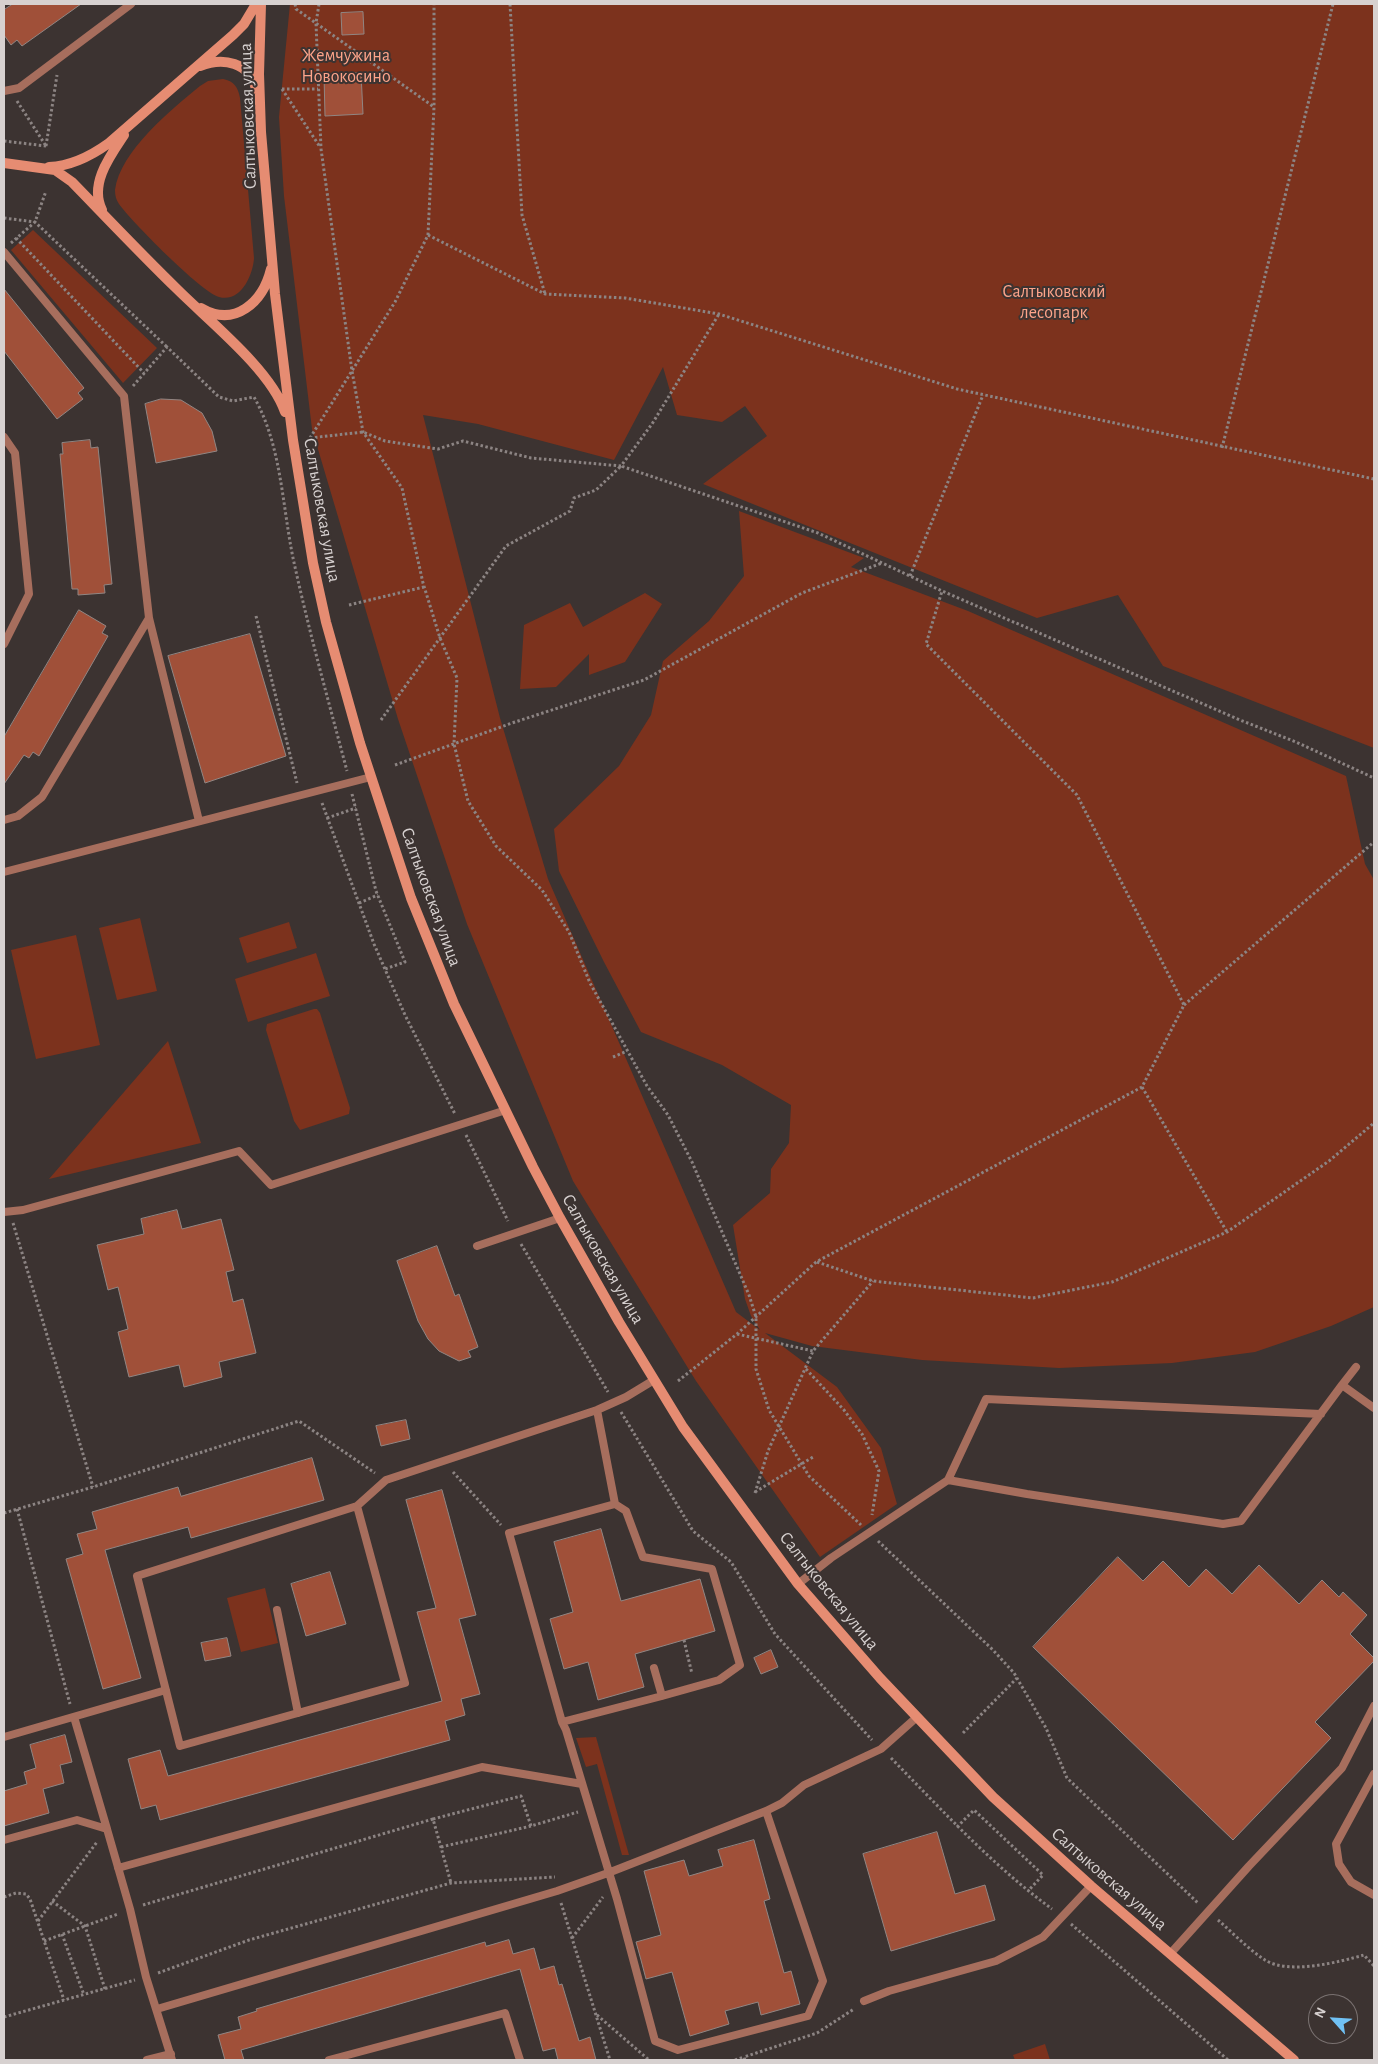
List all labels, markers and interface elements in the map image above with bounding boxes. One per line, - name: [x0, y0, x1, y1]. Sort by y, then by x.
- street label: Салтыковская улица: [235, 43, 261, 189]
- park label: Жемчужина Новокосино: [301, 45, 391, 88]
- park label: Салтыковский лесопарк: [1002, 281, 1106, 324]
- street label: Салтыковская улица: [299, 436, 345, 584]
- street label: Салтыковская улица: [396, 825, 466, 969]
- street label: Салтыковская улица: [557, 1190, 649, 1328]
- street label: Салтыковская улица: [775, 1527, 883, 1655]
- street label: Салтыковская улица: [1047, 1823, 1171, 1935]
- north arrow: [1308, 1994, 1358, 2044]
- text: N: [1312, 2005, 1329, 2020]

